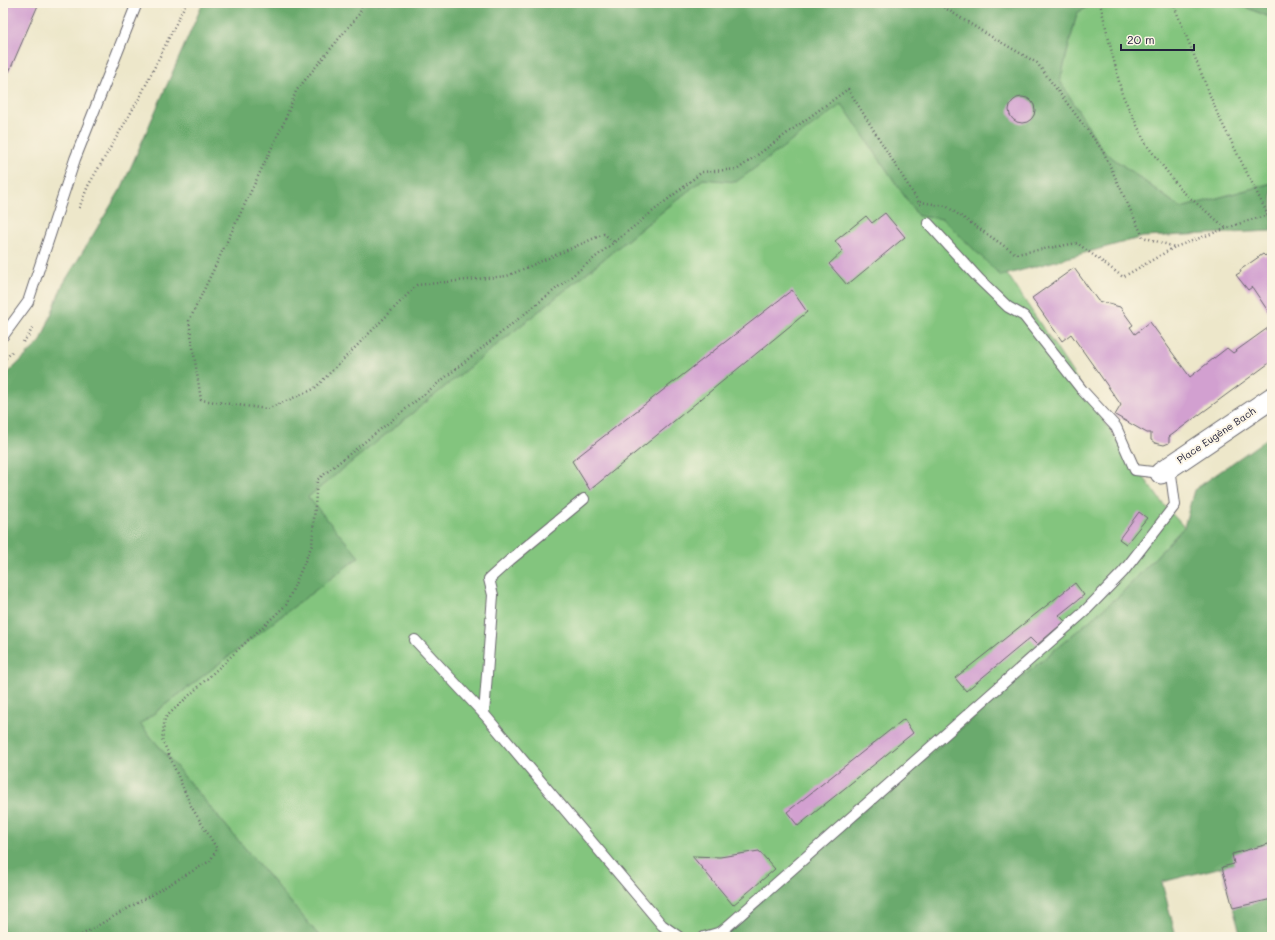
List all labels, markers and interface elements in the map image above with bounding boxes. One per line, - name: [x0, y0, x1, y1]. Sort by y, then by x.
- scale bar: [1121, 26, 1194, 52]
- text: 20 m: [1127, 31, 1155, 47]
- street label: Place Eugène Bach: [1174, 403, 1258, 467]

